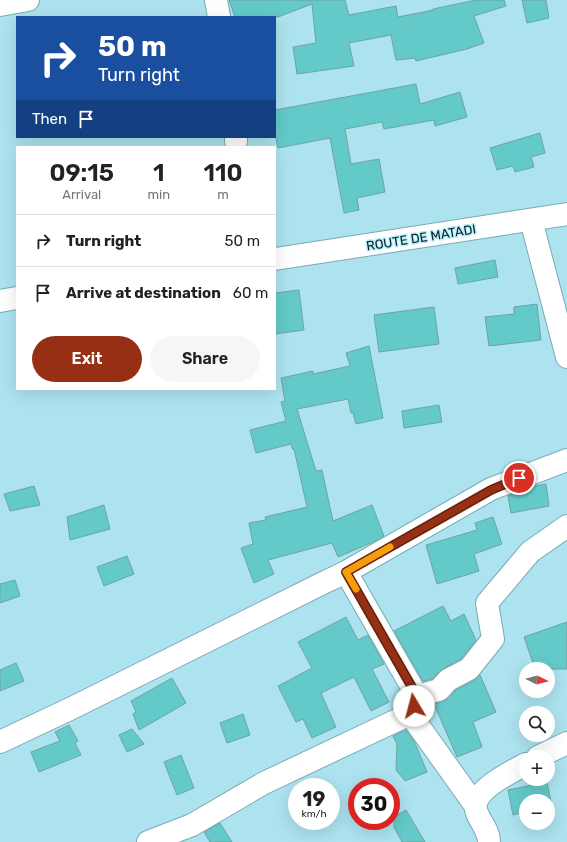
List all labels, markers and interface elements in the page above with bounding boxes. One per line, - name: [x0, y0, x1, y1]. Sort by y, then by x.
- text: 50 m: [98, 30, 167, 63]
- icon: right: [32, 32, 84, 84]
- text: Turn right: [98, 64, 180, 86]
- icon: arrive: [75, 108, 97, 130]
- text: Then: [32, 110, 67, 128]
- text: 09:15: [49, 159, 114, 187]
- text: 1: [153, 159, 165, 187]
- text: 110: [204, 159, 243, 187]
- text: Arrival: [62, 187, 101, 202]
- text: min: [147, 187, 170, 202]
- text: m: [217, 187, 229, 202]
- street label: ROUTE DE MATADI: [365, 221, 477, 254]
- icon: right: [32, 230, 54, 252]
- text: Turn right: [66, 232, 141, 250]
- text: 50 m: [225, 232, 260, 250]
- icon: arrive: [32, 282, 54, 304]
- text: Arrive at destination: [66, 284, 221, 302]
- text: 60 m: [233, 284, 268, 302]
- button: Exit: [32, 336, 142, 382]
- button: Share: [150, 336, 260, 382]
- pin: [502, 461, 536, 495]
- icon: arrive: [508, 467, 530, 489]
- north arrow: [519, 662, 555, 698]
- map controls: [519, 662, 555, 830]
- position arrow: [393, 685, 435, 727]
- button: search: [519, 706, 555, 742]
- button: +: [519, 750, 555, 786]
- speed limit sign: 30: [348, 778, 400, 830]
- text: 19: [303, 787, 325, 811]
- button: −: [519, 794, 555, 830]
- text: km/h: [302, 808, 326, 820]

